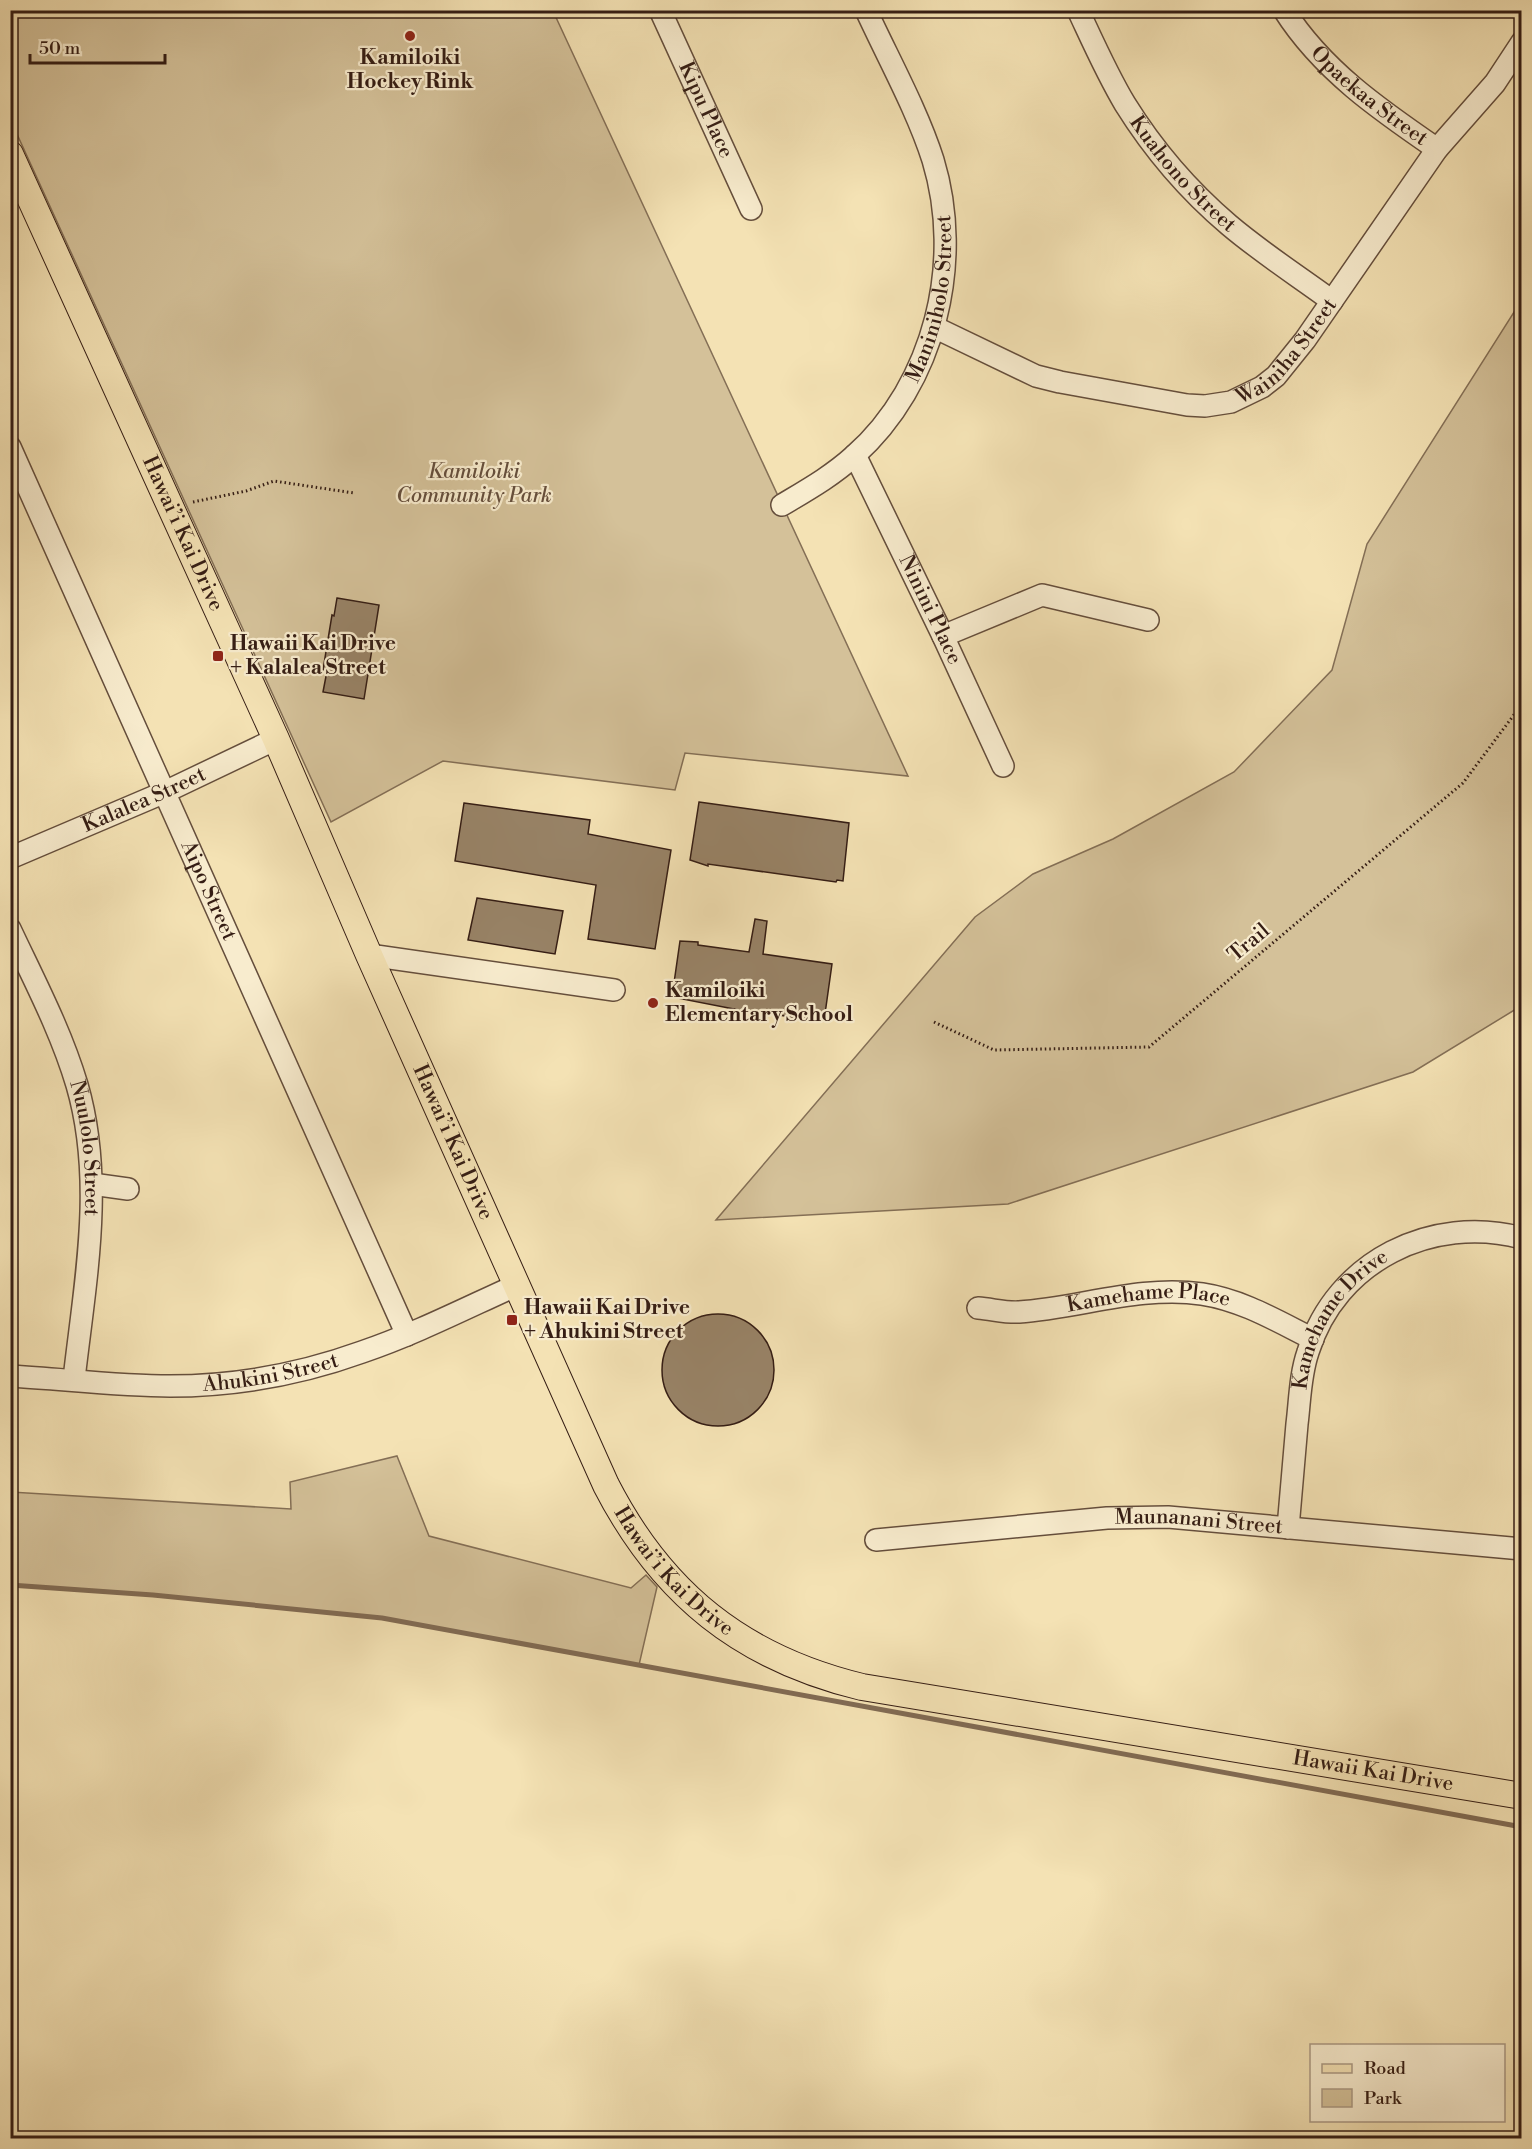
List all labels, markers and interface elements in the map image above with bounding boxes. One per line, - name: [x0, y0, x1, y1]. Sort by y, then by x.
- scale bar: [30, 27, 165, 65]
- marker: Kamiloiki Hockey Rink: [403, 29, 417, 43]
- text: 50 m: [39, 37, 81, 60]
- street label: Opaekaa Street: [1305, 41, 1433, 152]
- place label: Kamiloiki Hockey Rink: [347, 45, 474, 95]
- street label: Kipu Place: [672, 58, 739, 162]
- street label: Kuahono Street: [1123, 111, 1242, 238]
- street label: Maniniholo Street: [900, 213, 958, 387]
- street label: Wainiha Street: [1231, 293, 1343, 411]
- street label: Hawai’i Kai Drive: [136, 452, 229, 615]
- park label: Kamiloiki Community Park: [396, 459, 552, 509]
- street label: Ninini Place: [893, 551, 967, 669]
- place label: Hawaii Kai Drive + Kalalea Street: [230, 631, 396, 681]
- marker: Hawaii Kai Drive + Kalalea Street: [211, 649, 225, 663]
- street label: Kalalea Street: [78, 761, 211, 839]
- street label: Aipo Street: [174, 836, 242, 945]
- street label: Trail: [1223, 918, 1275, 968]
- place label: Kamiloiki Elementary School: [665, 978, 853, 1028]
- marker: Kamiloiki Elementary School: [646, 996, 660, 1010]
- street label: Hawai’i Kai Drive: [407, 1060, 499, 1224]
- street label: Nuulolo Street: [63, 1077, 104, 1217]
- street label: Kamehame Drive: [1287, 1244, 1393, 1391]
- street label: Kamehame Place: [1065, 1279, 1233, 1319]
- place label: Hawaii Kai Drive + Ahukini Street: [524, 1295, 690, 1345]
- marker: Hawaii Kai Drive + Ahukini Street: [505, 1313, 519, 1327]
- street label: Ahukini Street: [201, 1347, 342, 1398]
- street label: Hawai’i Kai Drive: [608, 1502, 738, 1642]
- street label: Maunanani Street: [1115, 1504, 1284, 1540]
- street label: Hawaii Kai Drive: [1291, 1745, 1455, 1797]
- legend: [1310, 2044, 1505, 2122]
- text: Road: [1364, 2057, 1407, 2080]
- text: Park: [1364, 2087, 1403, 2110]

